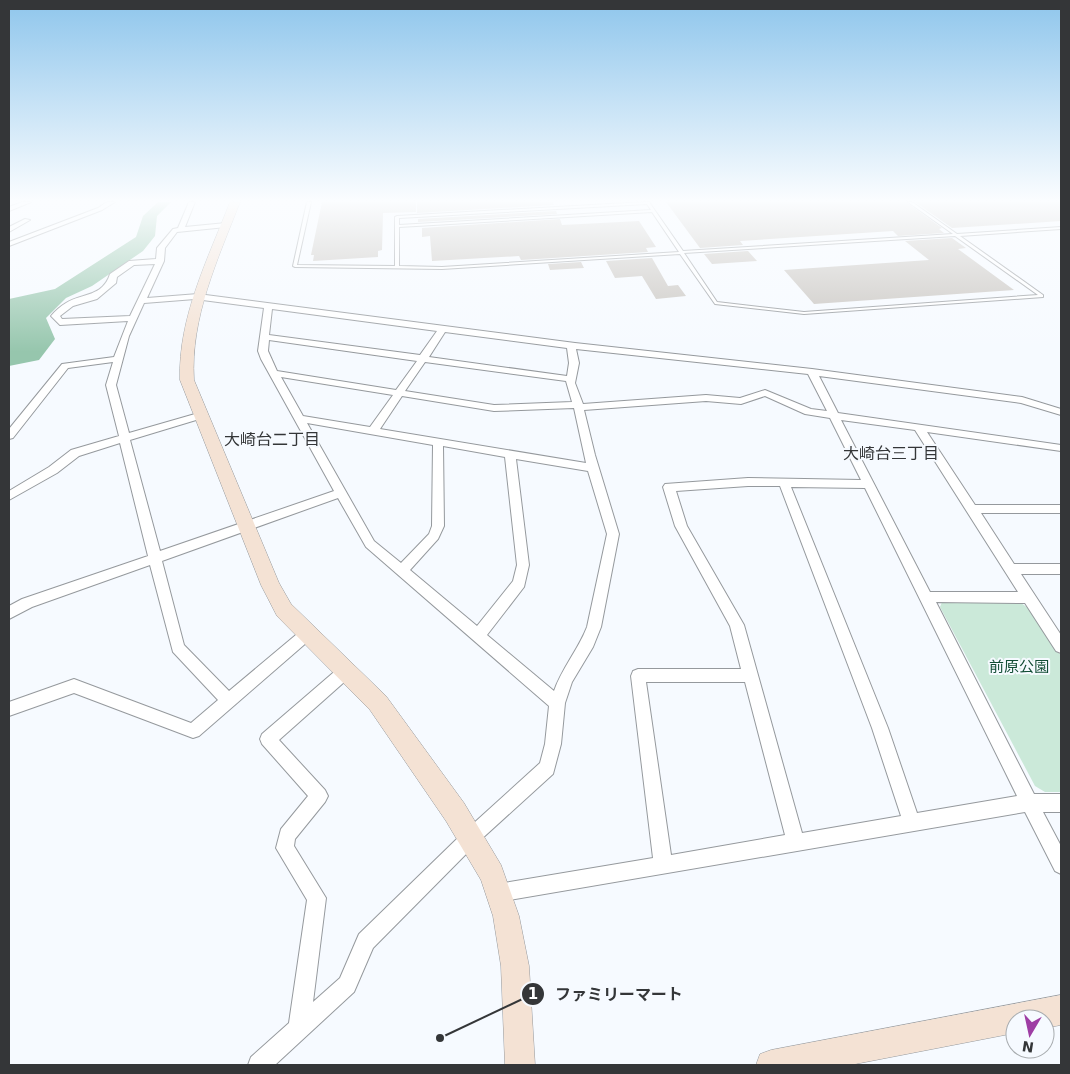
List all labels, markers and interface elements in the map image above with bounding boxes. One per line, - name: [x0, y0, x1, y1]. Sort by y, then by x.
- district label: 大崎台二丁目: [224, 430, 320, 449]
- district label: 大崎台三丁目: [843, 444, 939, 463]
- park label: 前原公園: [989, 658, 1049, 676]
- callout: ファミリーマート: [520, 979, 693, 1010]
- text: 1: [528, 985, 538, 1003]
- text: ファミリーマート: [555, 985, 683, 1004]
- north arrow: [1005, 1009, 1055, 1059]
- text: N: [1021, 1038, 1035, 1056]

